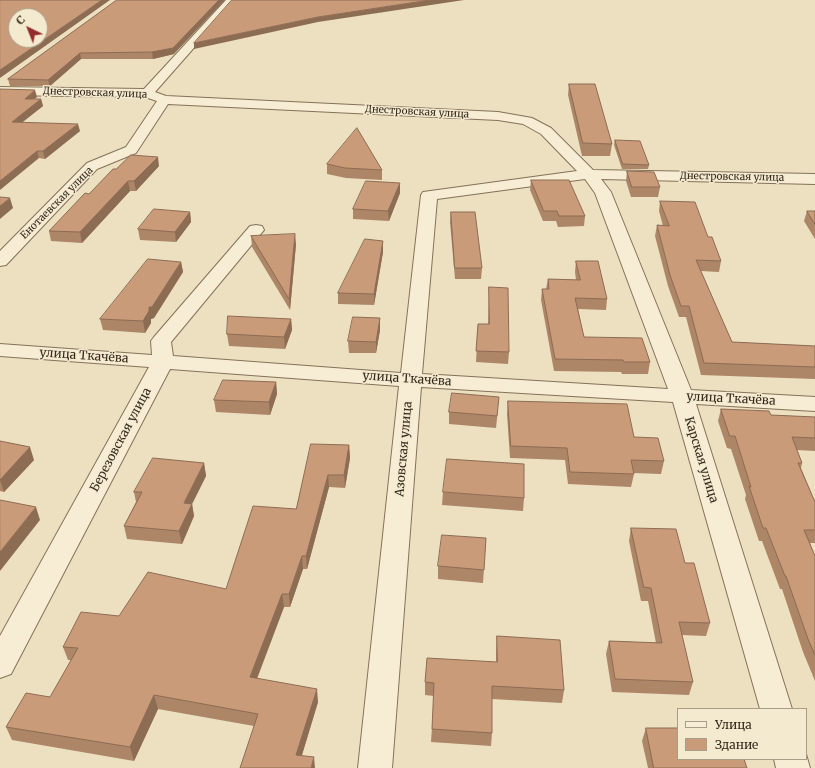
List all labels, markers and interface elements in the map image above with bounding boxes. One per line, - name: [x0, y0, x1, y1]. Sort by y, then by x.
- north arrow: [8, 8, 48, 48]
- text: С: [13, 12, 28, 28]
- street label: Днестровская улица: [43, 85, 147, 101]
- street label: Днестровская улица: [365, 103, 469, 121]
- street label: Енотаевская улица: [18, 164, 96, 242]
- street label: Днестровская улица: [680, 170, 784, 184]
- street label: улица Ткачёва: [39, 346, 129, 366]
- street label: улица Ткачёва: [362, 369, 452, 389]
- street label: Березовская улица: [87, 385, 155, 495]
- street label: улица Ткачёва: [686, 389, 776, 409]
- street label: Азовская улица: [393, 401, 415, 497]
- street label: Карская улица: [681, 415, 721, 505]
- legend: [677, 708, 807, 760]
- text: Улица: [715, 717, 752, 732]
- text: Здание: [715, 737, 758, 752]

